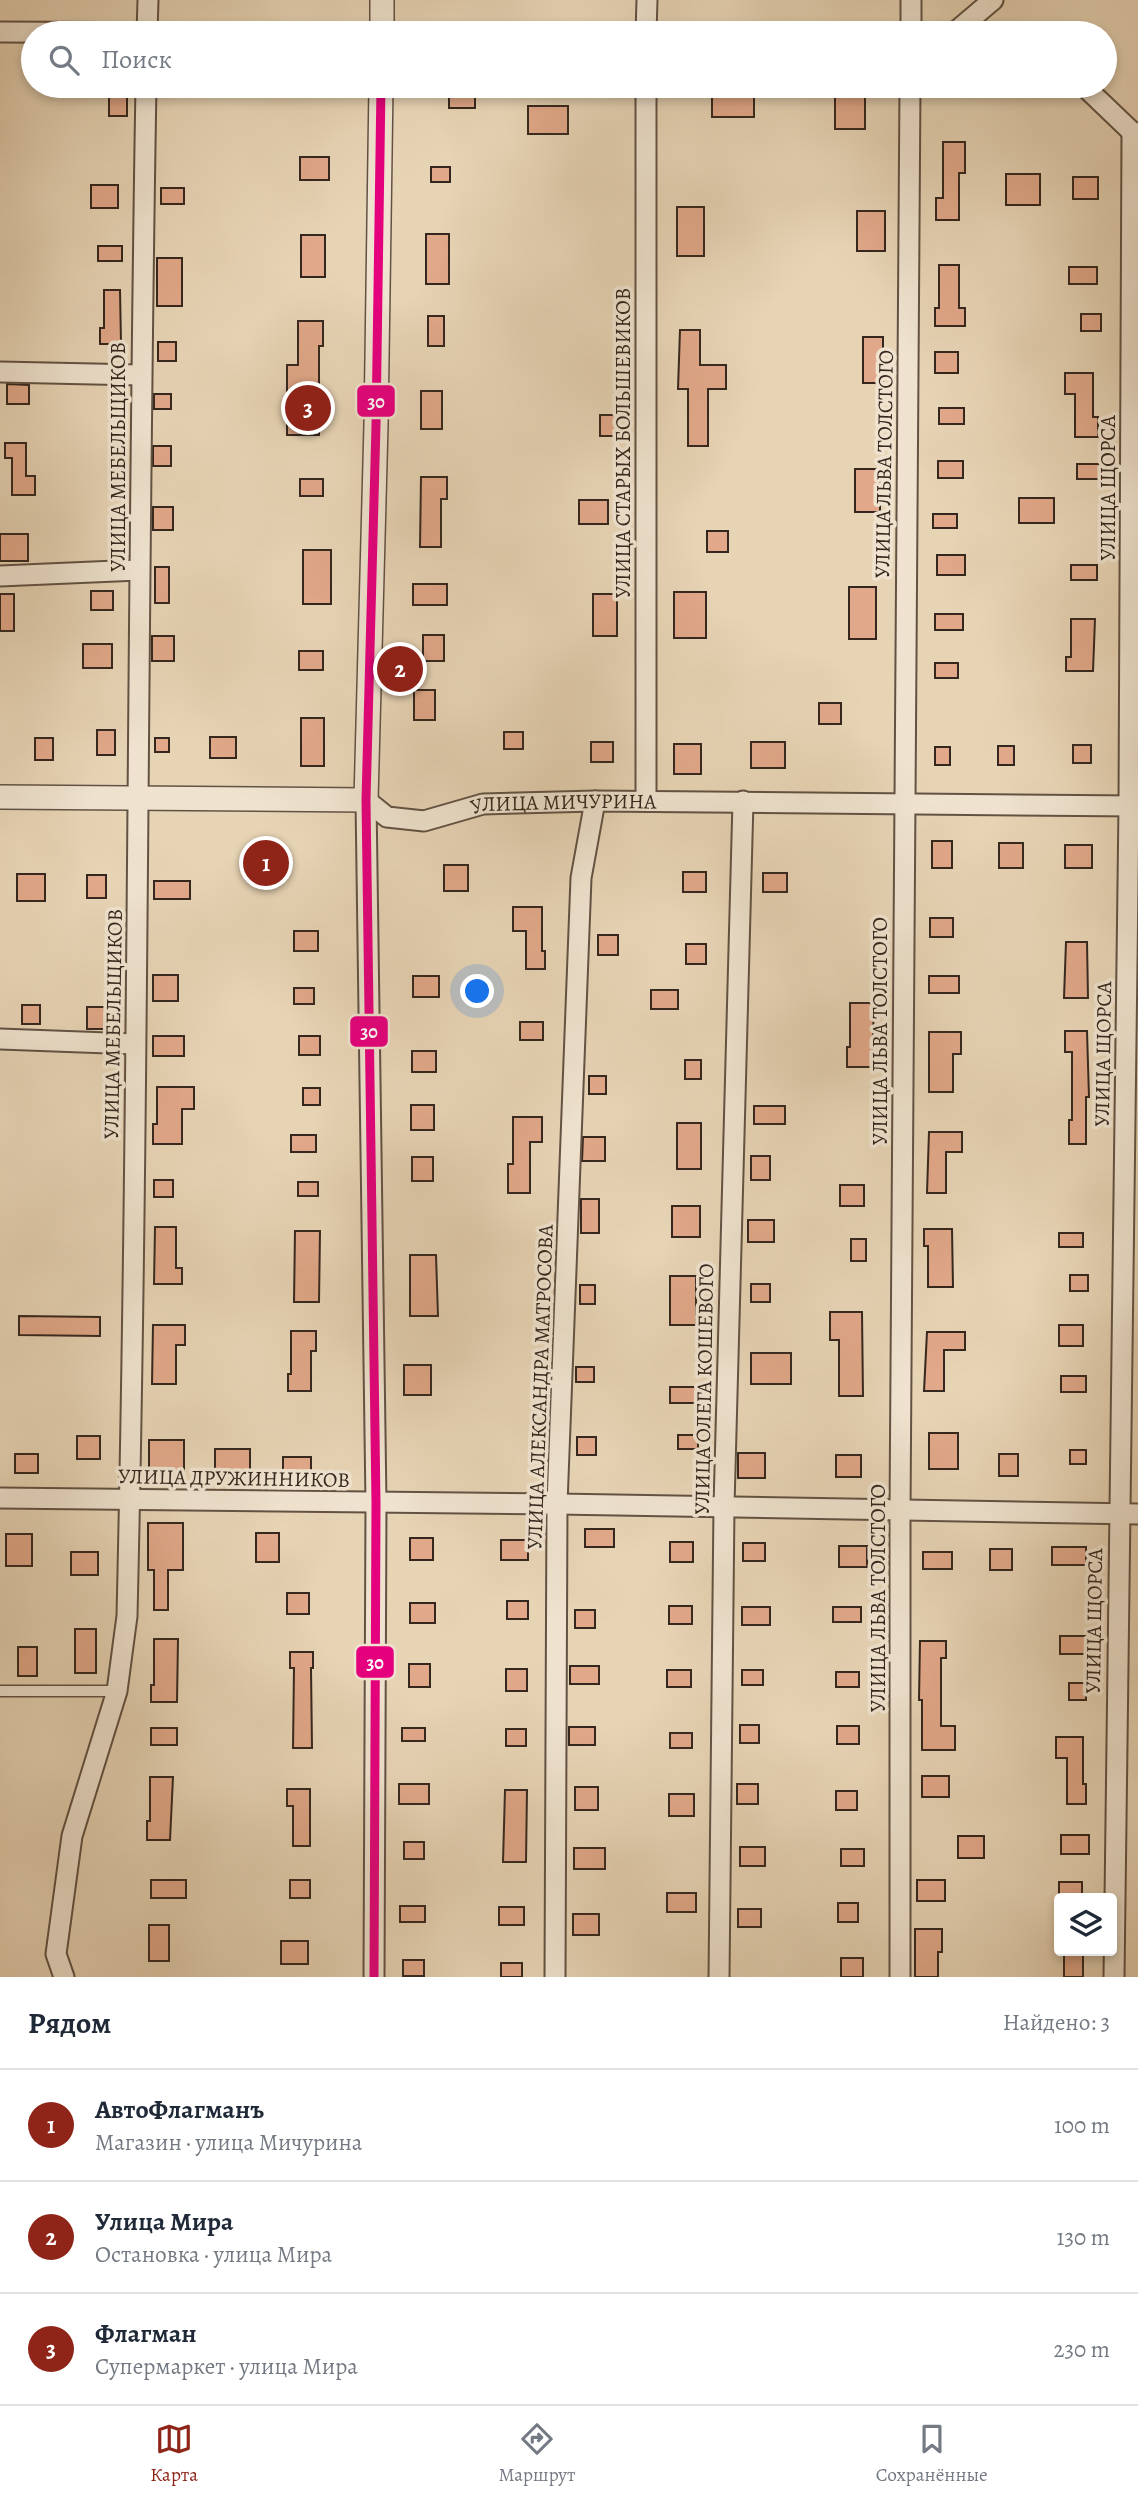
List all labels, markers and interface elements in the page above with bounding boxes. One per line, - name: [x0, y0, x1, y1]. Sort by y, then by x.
- search box: [21, 21, 1117, 98]
- icon: search: [45, 41, 83, 79]
- text: Поиск: [101, 42, 172, 77]
- street label: УЛИЦА СТАРЫХ БОЛЬШЕВИКОВ: [609, 288, 637, 598]
- street label: УЛИЦА МЕБЕЛЬЩИКОВ: [104, 342, 132, 572]
- street label: УЛИЦА ЛЬВА ТОЛСТОГО: [868, 350, 900, 578]
- pin: 3: [285, 382, 331, 434]
- line badge: 30: [356, 384, 396, 418]
- text: 30: [367, 389, 385, 415]
- street label: УЛИЦА ЩОРСА: [1094, 415, 1122, 561]
- pin: 2: [377, 643, 423, 695]
- street label: УЛИЦА МИЧУРИНА: [467, 787, 657, 821]
- pin: 1: [243, 837, 289, 889]
- street label: УЛИЦА МЕБЕЛЬЩИКОВ: [97, 909, 129, 1139]
- street label: УЛИЦА ЛЬВА ТОЛСТОГО: [866, 917, 894, 1145]
- your location: [460, 974, 494, 1008]
- street label: УЛИЦА ЩОРСА: [1088, 980, 1118, 1127]
- line badge: 30: [349, 1015, 389, 1048]
- text: 30: [360, 1019, 378, 1045]
- street label: УЛИЦА АЛЕКСАНДРА МАТРОСОВА: [520, 1223, 560, 1550]
- street label: УЛИЦА ОЛЕГА КОШЕВОГО: [688, 1263, 720, 1515]
- street label: УЛИЦА ДРУЖИННИКОВ: [118, 1462, 350, 1494]
- street label: УЛИЦА ЛЬВА ТОЛСТОГО: [864, 1484, 892, 1712]
- street label: УЛИЦА ЩОРСА: [1079, 1547, 1109, 1694]
- line badge: 30: [355, 1645, 395, 1679]
- text: 30: [366, 1650, 384, 1676]
- map controls: [1054, 1893, 1117, 1956]
- button: layers: [1054, 1893, 1117, 1956]
- text: Рядом: [28, 2003, 111, 2043]
- text: Найдено: 3: [1003, 2007, 1110, 2038]
- text: АвтоФлагманъ: [95, 2092, 264, 2127]
- text: 1: [47, 2110, 55, 2141]
- text: 100 m: [1054, 2110, 1110, 2141]
- text: Магазин · улица Мичурина: [95, 2127, 362, 2158]
- text: Улица Мира: [95, 2204, 233, 2239]
- text: 2: [45, 2222, 57, 2253]
- text: 130 m: [1057, 2222, 1110, 2253]
- text: Остановка · улица Мира: [95, 2239, 332, 2270]
- text: Флагман: [95, 2316, 197, 2351]
- text: 3: [46, 2334, 56, 2365]
- text: 230 m: [1054, 2334, 1110, 2365]
- text: Супермаркет · улица Мира: [95, 2351, 358, 2382]
- tab: Карта: [150, 2420, 198, 2488]
- tab: Маршрут: [498, 2420, 575, 2488]
- tab: Сохранённые: [876, 2420, 988, 2488]

